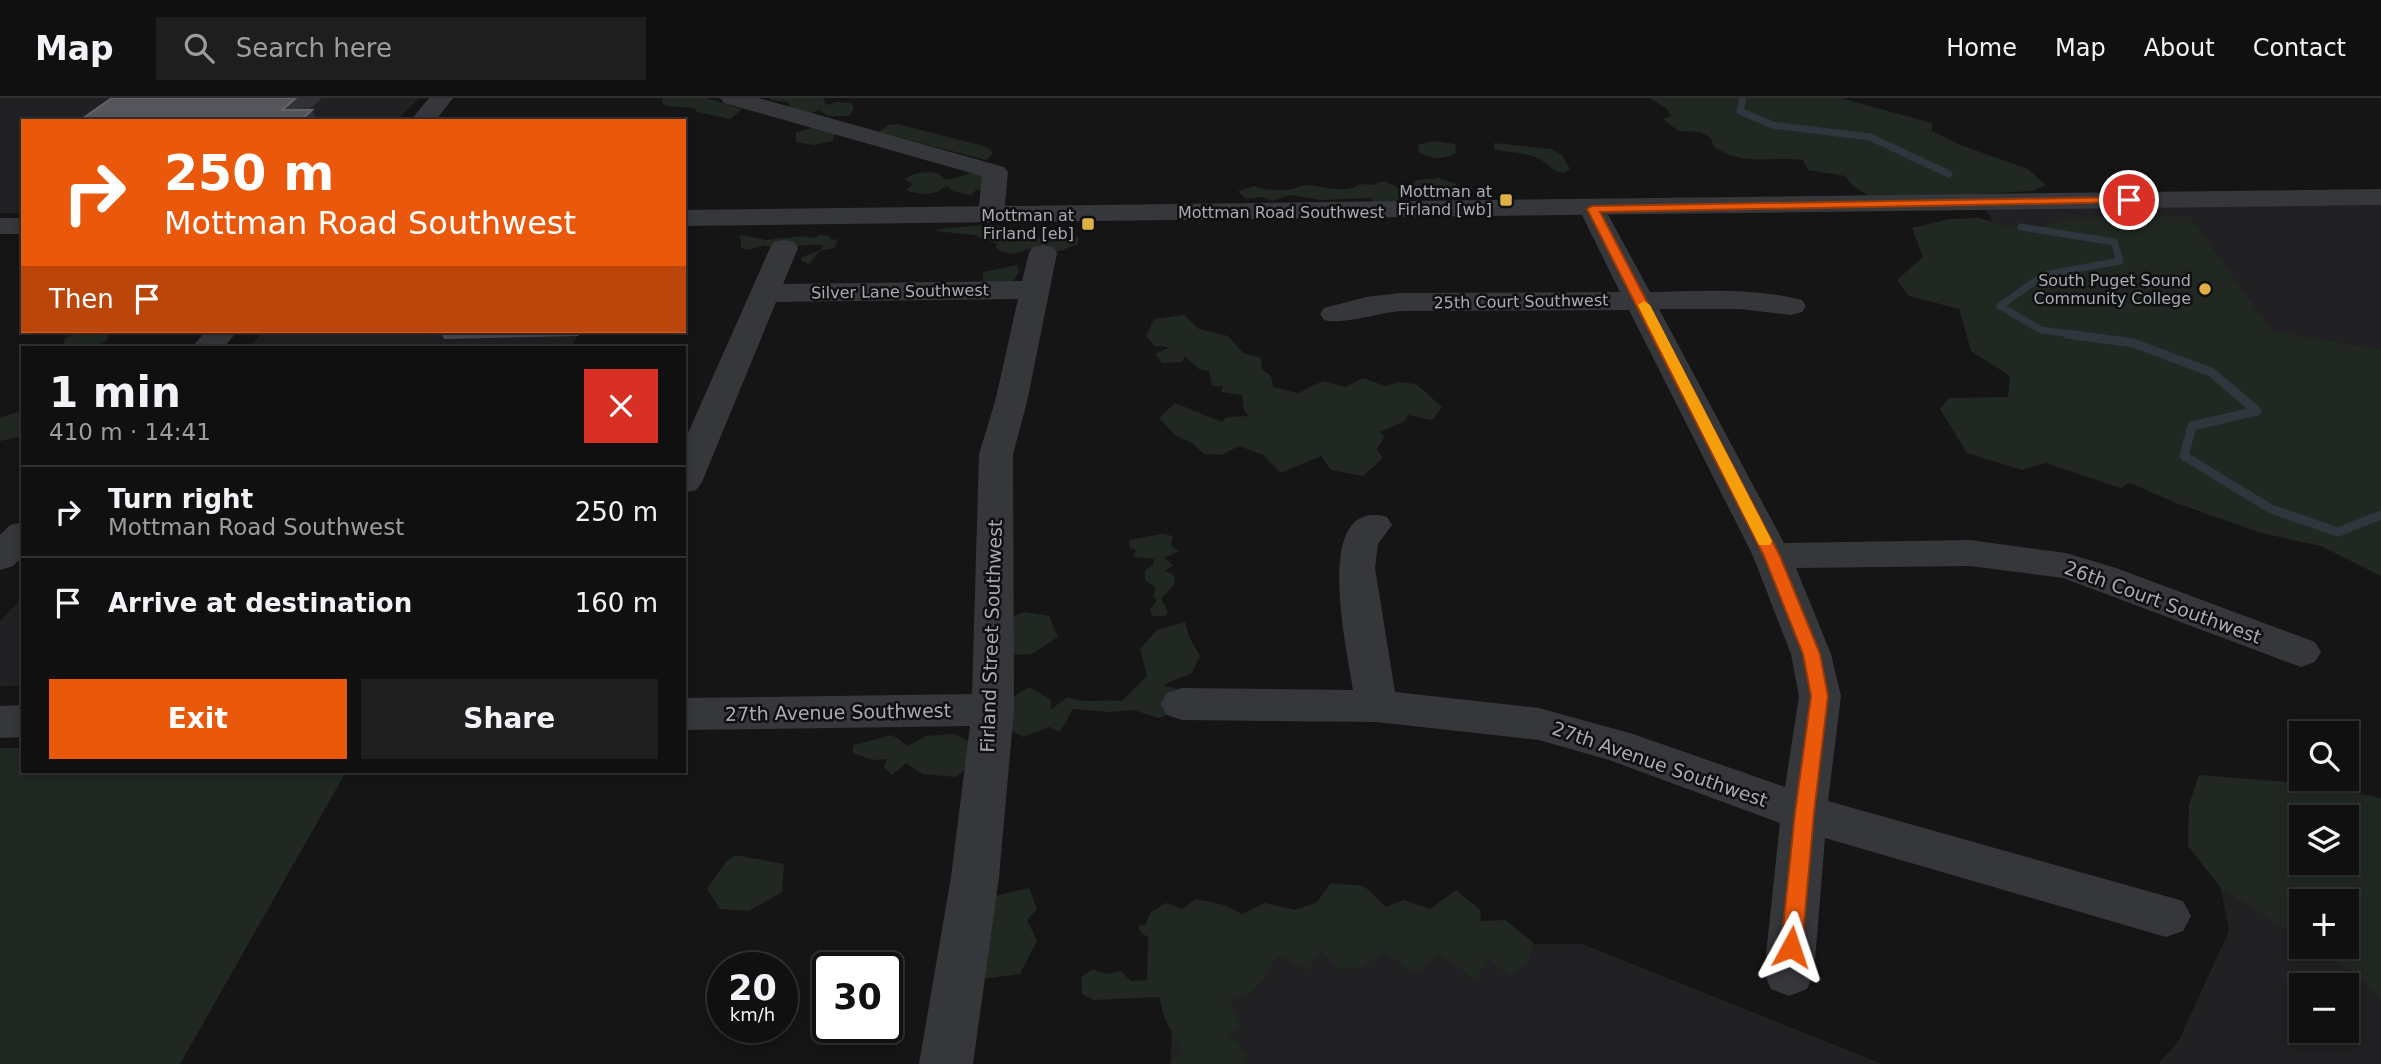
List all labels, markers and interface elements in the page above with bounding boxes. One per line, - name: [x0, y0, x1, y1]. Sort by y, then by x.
- search box: [156, 17, 646, 80]
- text: Map: [35, 29, 114, 68]
- icon: search: [180, 29, 218, 67]
- text: Search here: [236, 33, 392, 63]
- text: Home: [1946, 34, 2017, 62]
- text: Map: [2055, 34, 2106, 62]
- text: About: [2144, 34, 2215, 62]
- text: Contact: [2253, 34, 2346, 62]
- text: 250 m: [164, 145, 334, 202]
- icon: right: [49, 147, 140, 238]
- pin: [2099, 170, 2159, 230]
- icon: arrive: [2110, 181, 2148, 219]
- place label: Mottman at Firland [wb]: [1398, 182, 1492, 219]
- marker: Mottman at Firland [wb]: [1498, 192, 1514, 208]
- street label: Mottman Road Southwest: [1178, 203, 1384, 222]
- text: Mottman Road Southwest: [164, 204, 576, 242]
- place label: Mottman at Firland [eb]: [981, 206, 1074, 243]
- marker: Mottman at Firland [eb]: [1080, 216, 1096, 232]
- place label: South Puget Sound Community College: [2034, 271, 2191, 308]
- icon: arrive: [128, 280, 166, 318]
- street label: Silver Lane Southwest: [811, 280, 989, 303]
- marker: South Puget Sound Community College: [2197, 281, 2213, 297]
- text: Then: [49, 284, 114, 314]
- street label: 25th Court Southwest: [1433, 290, 1609, 313]
- text: 1 min: [49, 368, 181, 417]
- button: close: [584, 369, 658, 443]
- text: 410 m · 14:41: [49, 419, 211, 445]
- text: Turn right: [108, 484, 253, 514]
- icon: right: [49, 493, 87, 531]
- text: 250 m: [575, 497, 658, 527]
- text: Mottman Road Southwest: [108, 514, 404, 540]
- street label: Firland Street Southwest: [976, 519, 1006, 753]
- street label: 26th Court Southwest: [2062, 556, 2264, 648]
- icon: arrive: [49, 584, 87, 622]
- text: Arrive at destination: [108, 588, 412, 618]
- text: 160 m: [575, 588, 658, 618]
- button: Exit: [49, 679, 347, 759]
- button: Share: [361, 679, 658, 759]
- street label: 27th Avenue Southwest: [725, 699, 951, 725]
- street label: 27th Avenue Southwest: [1550, 717, 1770, 811]
- map controls: [2289, 721, 2359, 1043]
- button: search: [2289, 721, 2359, 791]
- button: layers: [2289, 805, 2359, 875]
- button: +: [2289, 889, 2359, 959]
- position arrow: [1754, 910, 1828, 984]
- speed limit sign: 30: [812, 952, 903, 1043]
- text: 20: [728, 968, 777, 1008]
- button: −: [2289, 973, 2359, 1043]
- text: km/h: [730, 1004, 775, 1025]

